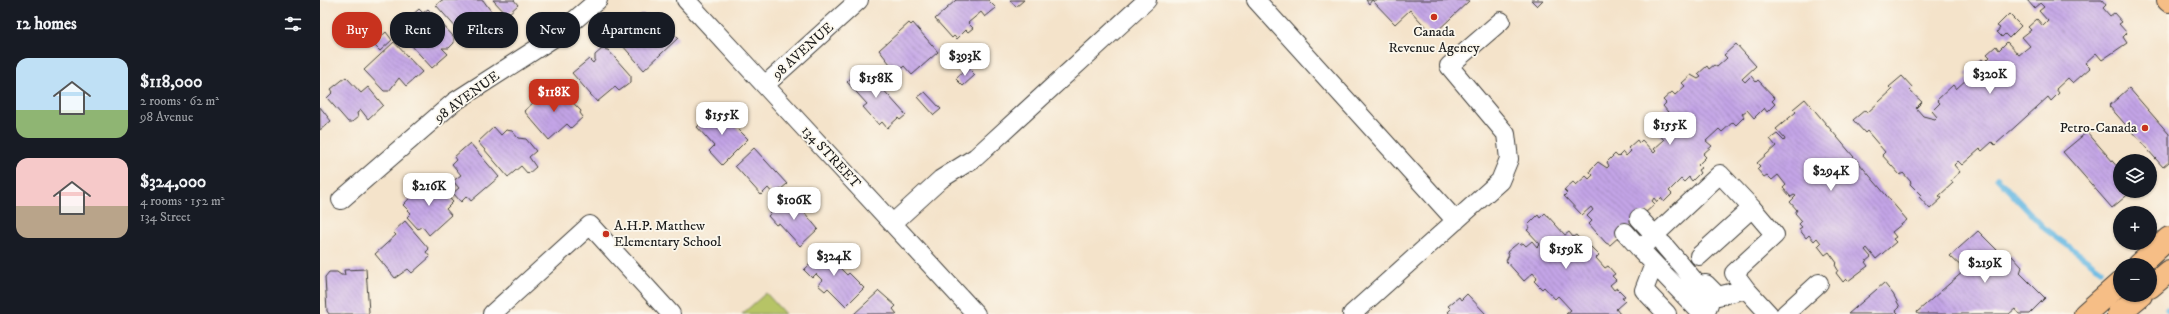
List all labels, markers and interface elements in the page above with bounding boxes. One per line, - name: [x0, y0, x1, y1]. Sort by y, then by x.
- chip: Buy: [332, 12, 382, 48]
- chip: Rent: [390, 12, 445, 48]
- chip: Filters: [453, 12, 518, 48]
- chip: New: [526, 12, 580, 48]
- chip: Apartment: [588, 12, 675, 48]
- marker: Canada Revenue Agency: [1429, 12, 1439, 22]
- text: 12 homes: [16, 13, 77, 35]
- icon: filters: [282, 13, 304, 35]
- street label: 98 AVENUE: [768, 19, 838, 84]
- place label: Canada Revenue Agency: [1388, 23, 1480, 57]
- pin: $393K: [937, 43, 993, 77]
- text: $393K: [949, 48, 981, 64]
- pin: $320K: [1962, 61, 2018, 95]
- pin: $158K: [848, 65, 904, 99]
- text: $320K: [1973, 66, 2007, 82]
- street label: 98 AVENUE: [430, 67, 503, 127]
- text: $158K: [859, 70, 893, 86]
- text: $118,000: [140, 71, 202, 93]
- icon: home: [48, 74, 96, 122]
- pin: $118K: [526, 79, 582, 113]
- text: $118K: [538, 84, 570, 100]
- text: 2 rooms · 62 m²: [140, 93, 219, 109]
- pin: $155K: [694, 102, 750, 136]
- text: $155K: [705, 107, 739, 123]
- text: 98 Avenue: [140, 109, 193, 125]
- pin: $155K: [1642, 112, 1698, 146]
- text: $155K: [1653, 117, 1687, 133]
- place label: Petro-Canada: [2060, 119, 2137, 137]
- street label: 134 STREET: [797, 122, 865, 192]
- marker: Petro-Canada: [2140, 123, 2150, 133]
- map controls: [2113, 154, 2157, 302]
- button: layers: [2113, 154, 2157, 198]
- pin: $294K: [1803, 158, 1859, 192]
- text: $294K: [1813, 163, 1849, 179]
- text: $324,000: [140, 171, 206, 193]
- pin: $216K: [401, 173, 457, 207]
- icon: home: [48, 174, 96, 222]
- text: $216K: [412, 178, 446, 194]
- pin: $106K: [766, 187, 822, 221]
- text: $106K: [777, 192, 811, 208]
- text: 4 rooms · 152 m²: [140, 193, 224, 209]
- button: +: [2113, 206, 2157, 250]
- text: 134 Street: [140, 209, 191, 225]
- place label: A.H.P. Matthew Elementary School: [614, 217, 722, 251]
- marker: A.H.P. Matthew Elementary School: [601, 229, 611, 239]
- pin: $159K: [1538, 236, 1594, 270]
- text: $159K: [1549, 241, 1583, 257]
- pin: $324K: [806, 243, 862, 277]
- text: $324K: [817, 248, 851, 264]
- pin: $219K: [1957, 250, 2013, 284]
- text: $219K: [1968, 255, 2002, 271]
- button: −: [2113, 258, 2157, 302]

